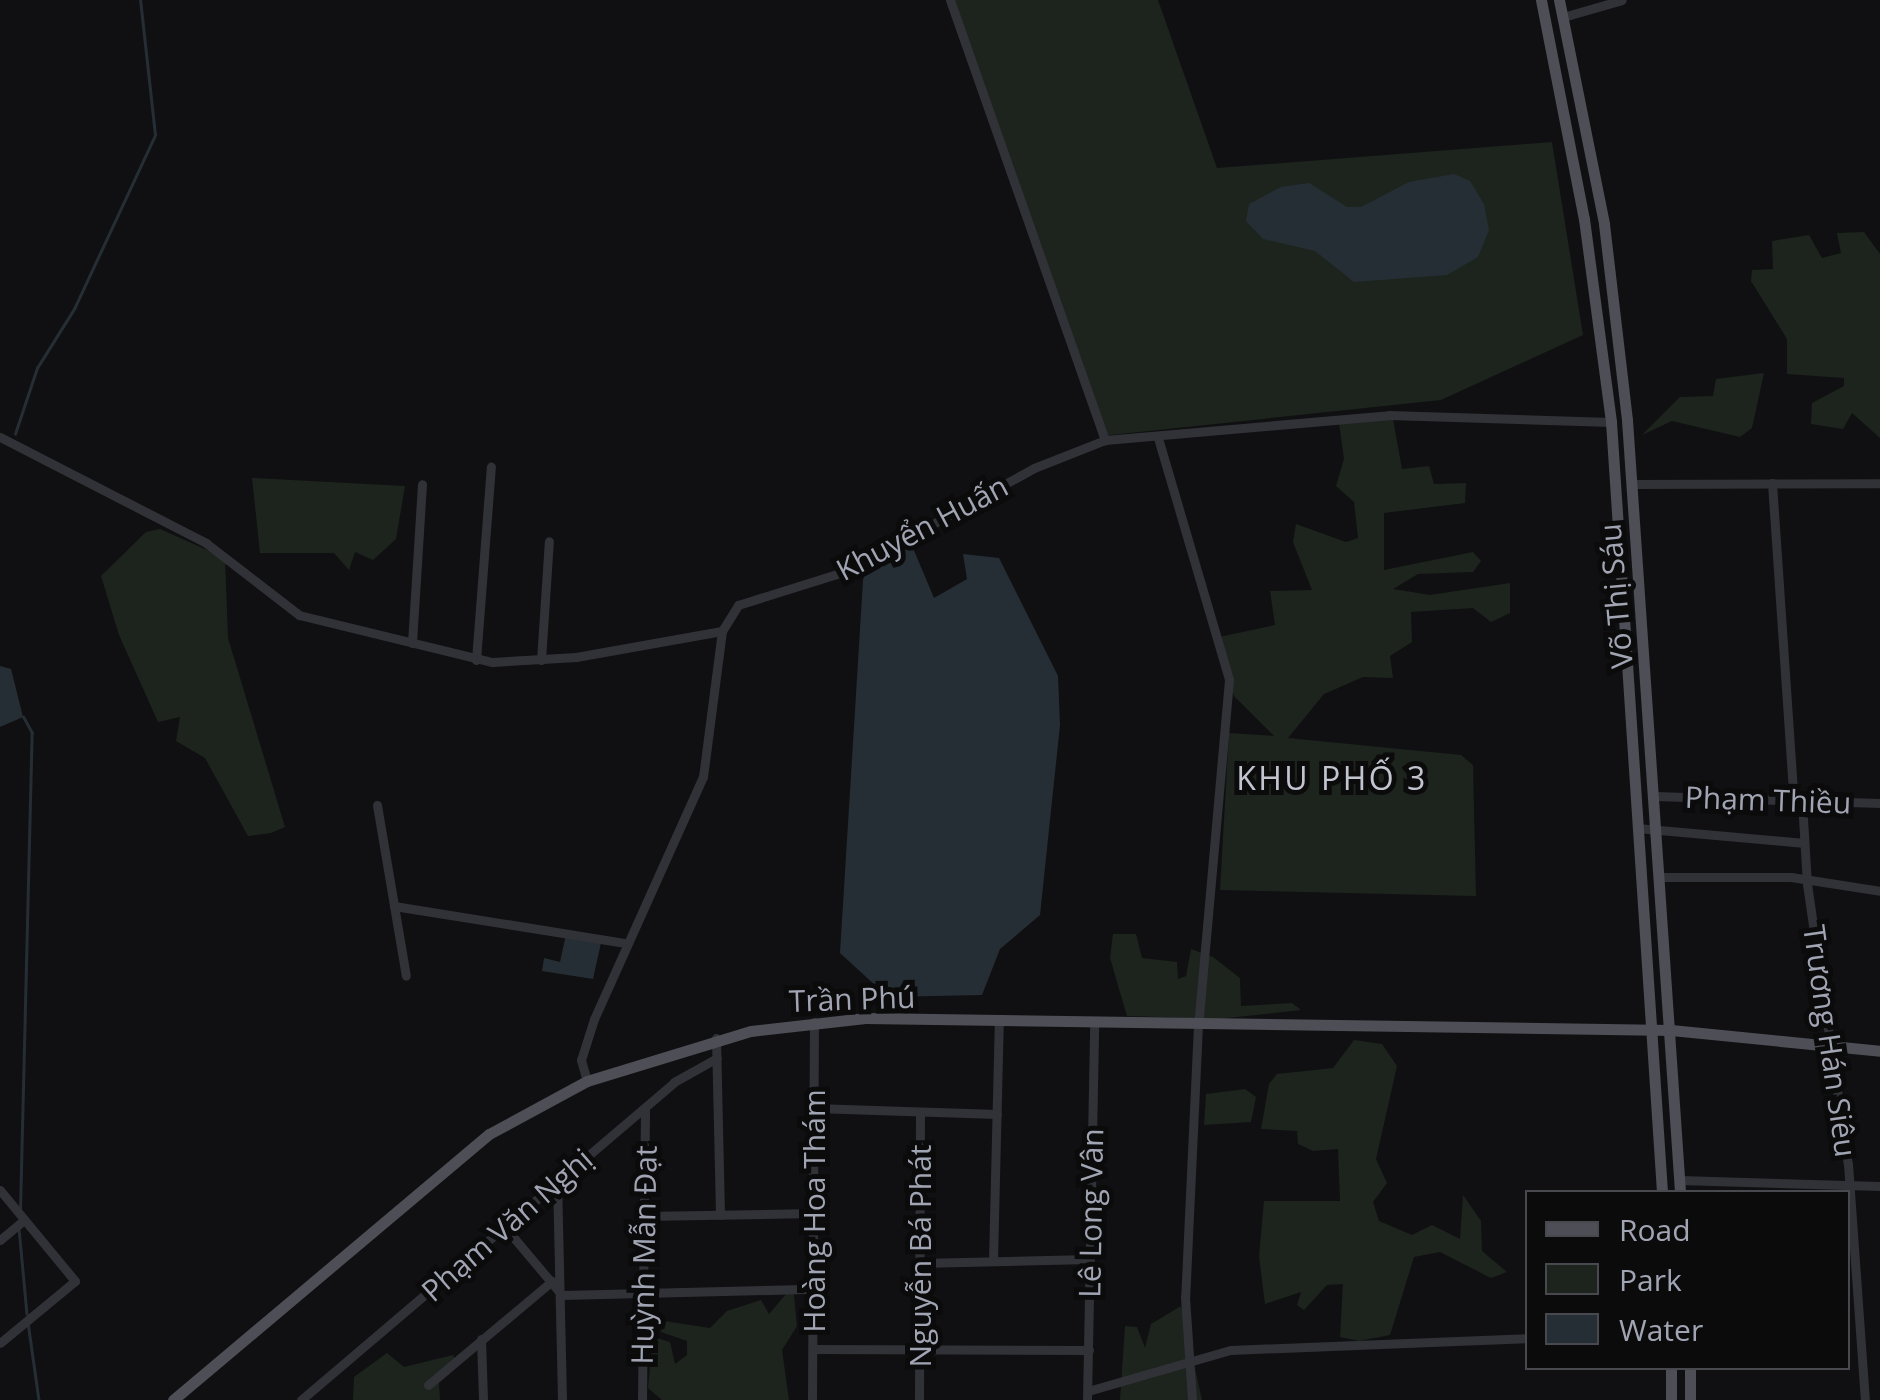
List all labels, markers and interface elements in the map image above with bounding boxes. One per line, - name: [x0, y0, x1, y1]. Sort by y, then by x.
- street label: Khuyển Huấn: [830, 468, 1014, 588]
- street label: Võ Thị Sáu: [1592, 522, 1640, 670]
- district label: KHU PHỐ 3: [1236, 759, 1428, 797]
- street label: Phạm Thiều: [1684, 779, 1852, 821]
- street label: Trương Hán Siêu: [1796, 923, 1864, 1159]
- street label: Trần Phú: [788, 979, 916, 1019]
- street label: Hoàng Hoa Thám: [796, 1089, 832, 1333]
- street label: Lê Long Vân: [1072, 1128, 1110, 1298]
- street label: Phạm Văn Nghị: [414, 1141, 600, 1309]
- street label: Huỳnh Mẫn Đạt: [624, 1145, 664, 1365]
- street label: Nguyễn Bá Phát: [902, 1145, 938, 1367]
- legend: [1525, 1190, 1850, 1370]
- text: Road: [1619, 1209, 1691, 1250]
- text: Park: [1619, 1259, 1682, 1300]
- text: Water: [1619, 1309, 1703, 1350]

